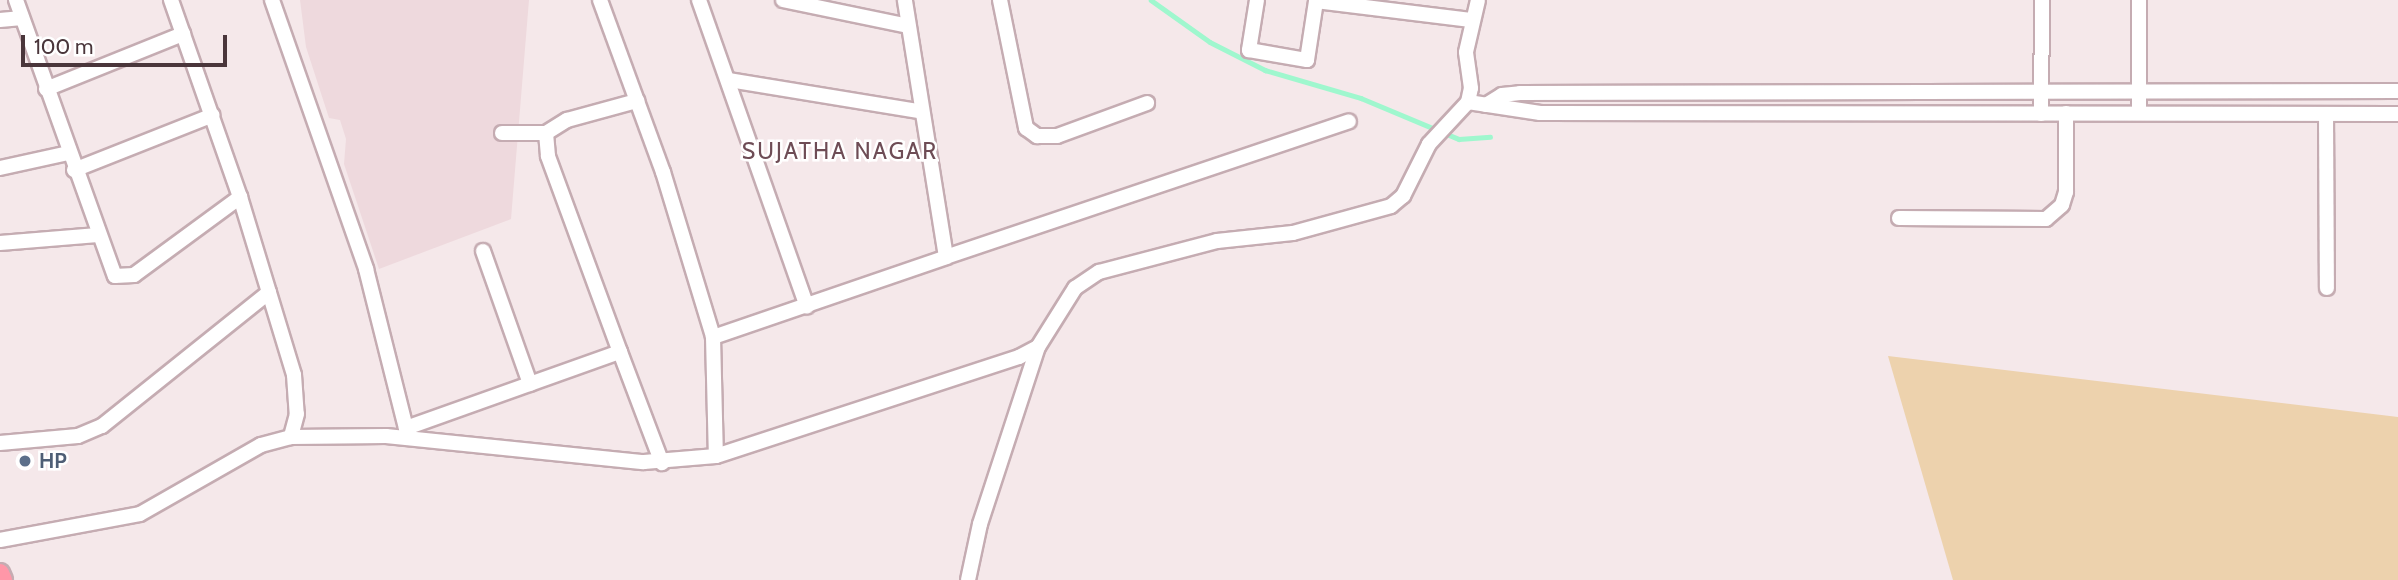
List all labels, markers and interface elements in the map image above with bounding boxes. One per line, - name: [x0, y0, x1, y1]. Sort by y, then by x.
- scale bar: [24, 21, 231, 65]
- text: 100 m: [34, 34, 93, 59]
- district label: SUJATHA NAGAR: [743, 137, 937, 165]
- place label: HP: [39, 448, 67, 474]
- marker: HP: [17, 453, 33, 469]

